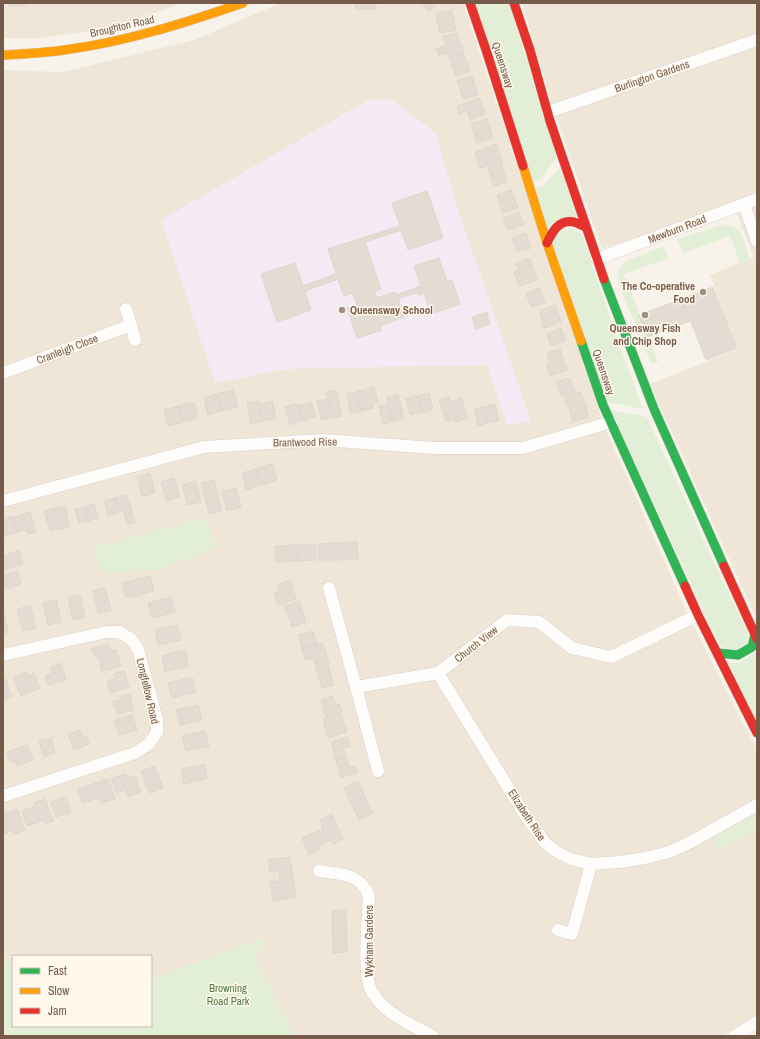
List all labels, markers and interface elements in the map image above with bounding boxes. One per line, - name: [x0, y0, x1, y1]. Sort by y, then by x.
- street label: Broughton Road: [88, 12, 156, 40]
- street label: Queensway: [489, 40, 517, 90]
- street label: Burlington Gardens: [613, 56, 692, 95]
- street label: Mewburn Road: [646, 212, 708, 246]
- place label: The Co-operative Food: [621, 279, 695, 306]
- marker: The Co-operative Food: [698, 287, 708, 297]
- place label: Queensway School: [350, 303, 433, 317]
- marker: Queensway School: [337, 305, 347, 315]
- marker: Queensway Fish and Chip Shop: [640, 310, 650, 320]
- place label: Queensway Fish and Chip Shop: [609, 321, 681, 348]
- street label: Cranleigh Close: [34, 331, 100, 367]
- street label: Queensway: [590, 347, 619, 397]
- street label: Brantwood Rise: [273, 434, 337, 450]
- street label: Church View: [451, 622, 501, 665]
- street label: Longfellow Road: [134, 657, 162, 725]
- street label: Elizabeth Rise: [505, 787, 549, 843]
- street label: Wykham Gardens: [362, 904, 376, 977]
- legend: [12, 955, 152, 1027]
- text: Fast: [48, 963, 67, 979]
- park label: Browning Road Park: [207, 981, 250, 1008]
- text: Slow: [48, 983, 70, 999]
- text: Jam: [48, 1003, 67, 1019]

